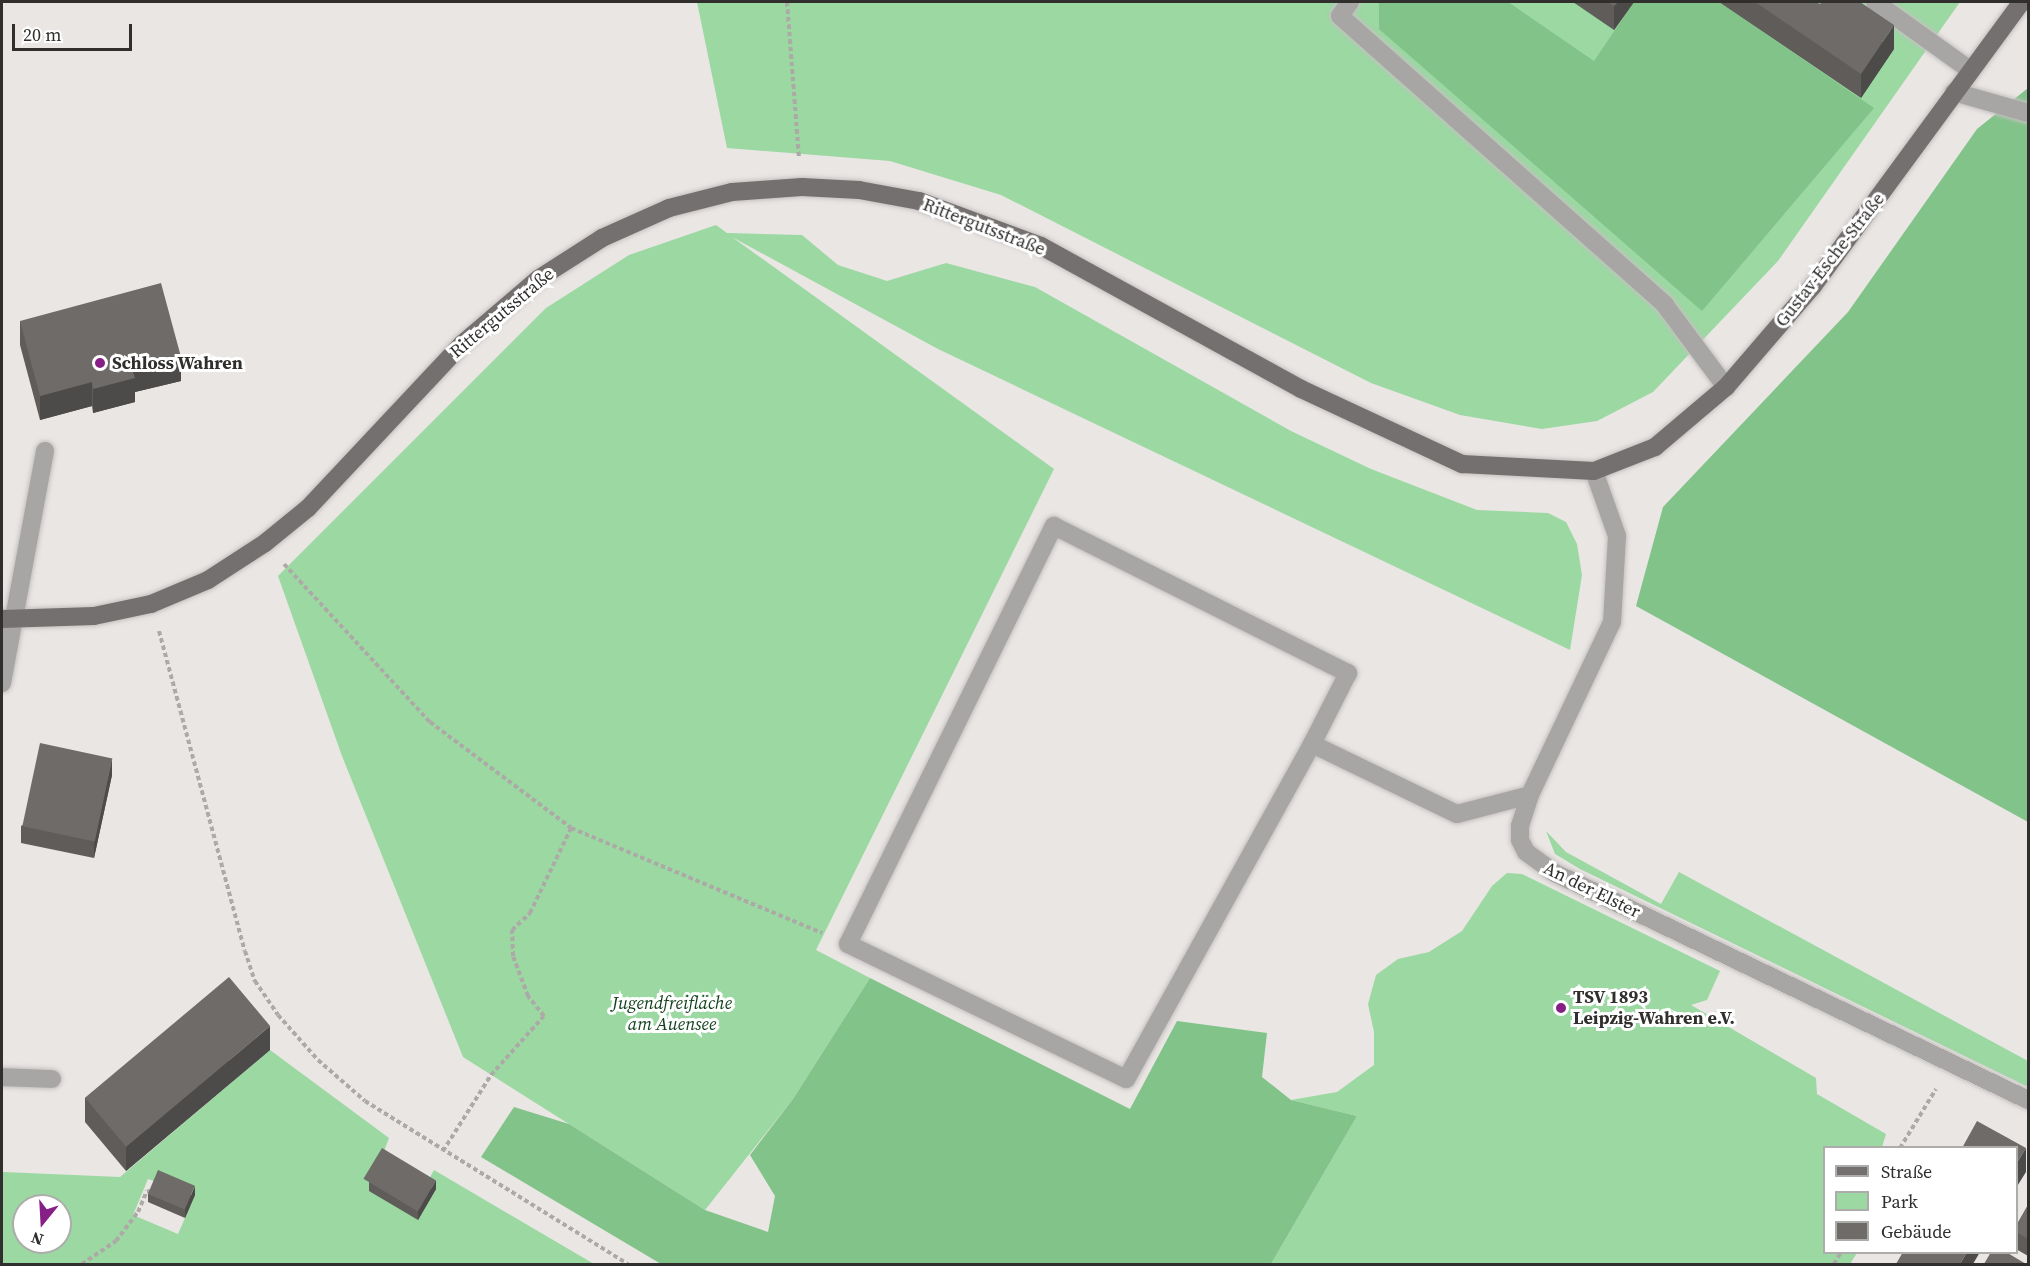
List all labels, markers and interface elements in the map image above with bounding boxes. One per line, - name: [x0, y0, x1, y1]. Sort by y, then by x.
- scale bar: [15, 12, 135, 50]
- text: 20 m: [23, 22, 61, 47]
- street label: Gustav-Esche-Straße: [1771, 189, 1889, 331]
- street label: Rittergutsstraße: [920, 194, 1048, 260]
- street label: Rittergutsstraße: [446, 263, 558, 363]
- place label: Schloss Wahren: [112, 352, 243, 374]
- marker: Schloss Wahren: [93, 356, 107, 370]
- street label: An der Elster: [1540, 857, 1644, 923]
- place label: TSV 1893 Leipzig-Wahren e.V.: [1573, 987, 1735, 1030]
- park label: Jugendfreifläche am Auensee: [612, 993, 732, 1036]
- marker: TSV 1893 Leipzig-Wahren e.V.: [1554, 1001, 1568, 1015]
- legend: [1823, 1146, 2018, 1254]
- text: Straße: [1881, 1159, 1932, 1184]
- text: Park: [1881, 1189, 1918, 1214]
- north arrow: [12, 1194, 72, 1254]
- text: Gebäude: [1881, 1219, 1952, 1244]
- text: N: [28, 1227, 46, 1251]

